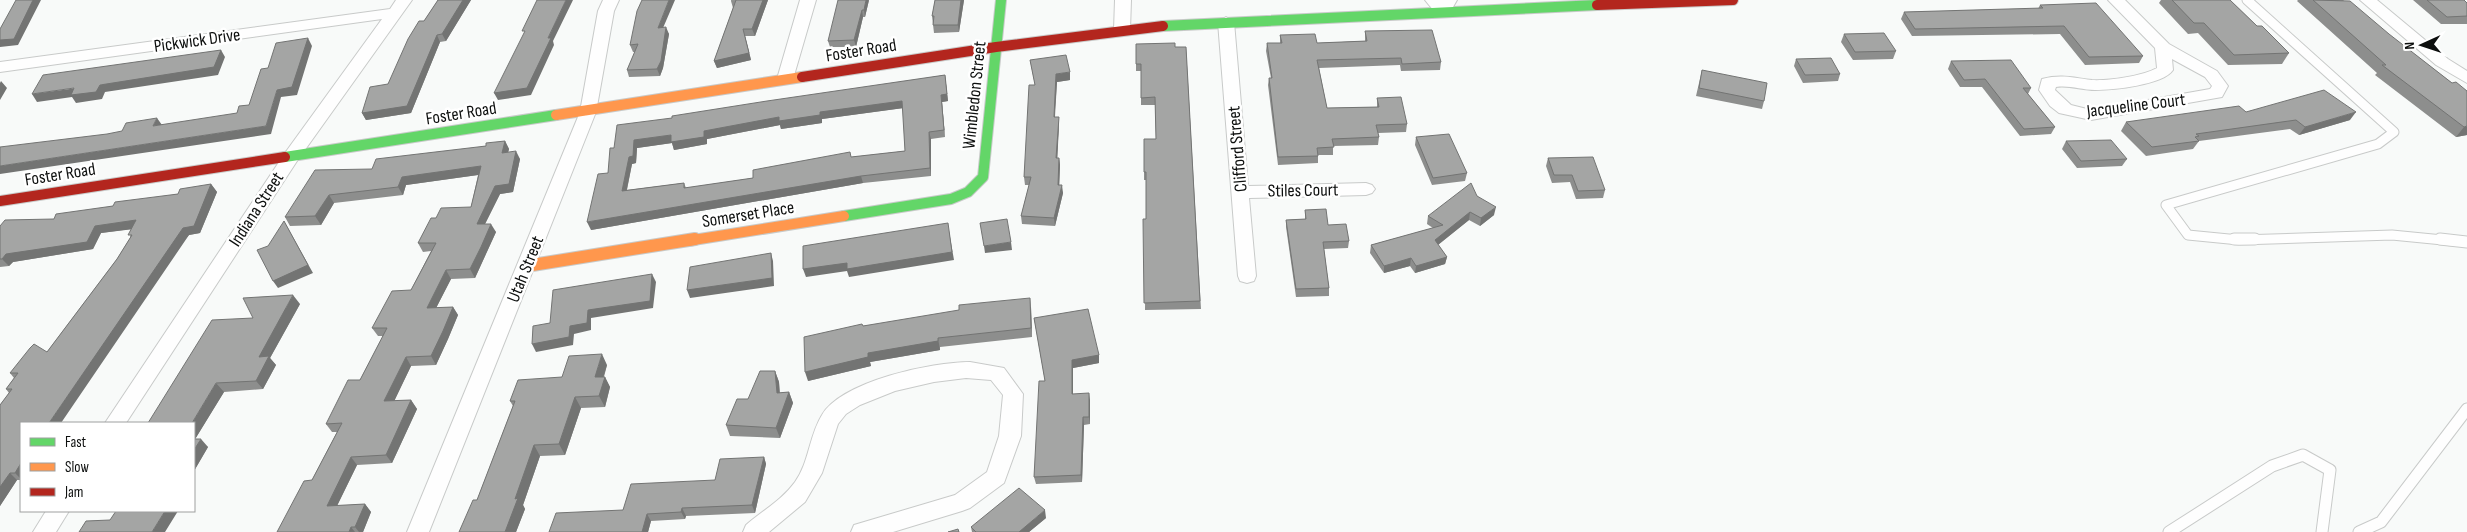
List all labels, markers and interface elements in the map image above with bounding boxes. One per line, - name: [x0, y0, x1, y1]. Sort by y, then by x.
- north arrow: [2397, 20, 2447, 70]
- street label: Pickwick Drive: [153, 24, 242, 57]
- street label: Foster Road: [824, 35, 898, 66]
- street label: Wimbledon Street: [958, 40, 991, 150]
- text: N: [2401, 41, 2418, 50]
- street label: Jacqueline Court: [2085, 89, 2187, 122]
- street label: Foster Road: [424, 98, 498, 129]
- street label: Clifford Street: [1223, 104, 1252, 193]
- street label: Foster Road: [23, 159, 97, 190]
- street label: Indiana Street: [225, 168, 289, 250]
- street label: Stiles Court: [1267, 179, 1339, 202]
- street label: Somerset Place: [700, 197, 796, 232]
- street label: Utah Street: [503, 232, 548, 305]
- legend: [20, 422, 195, 512]
- text: Fast: [65, 433, 87, 452]
- text: Slow: [65, 458, 89, 477]
- text: Jam: [64, 483, 83, 502]

